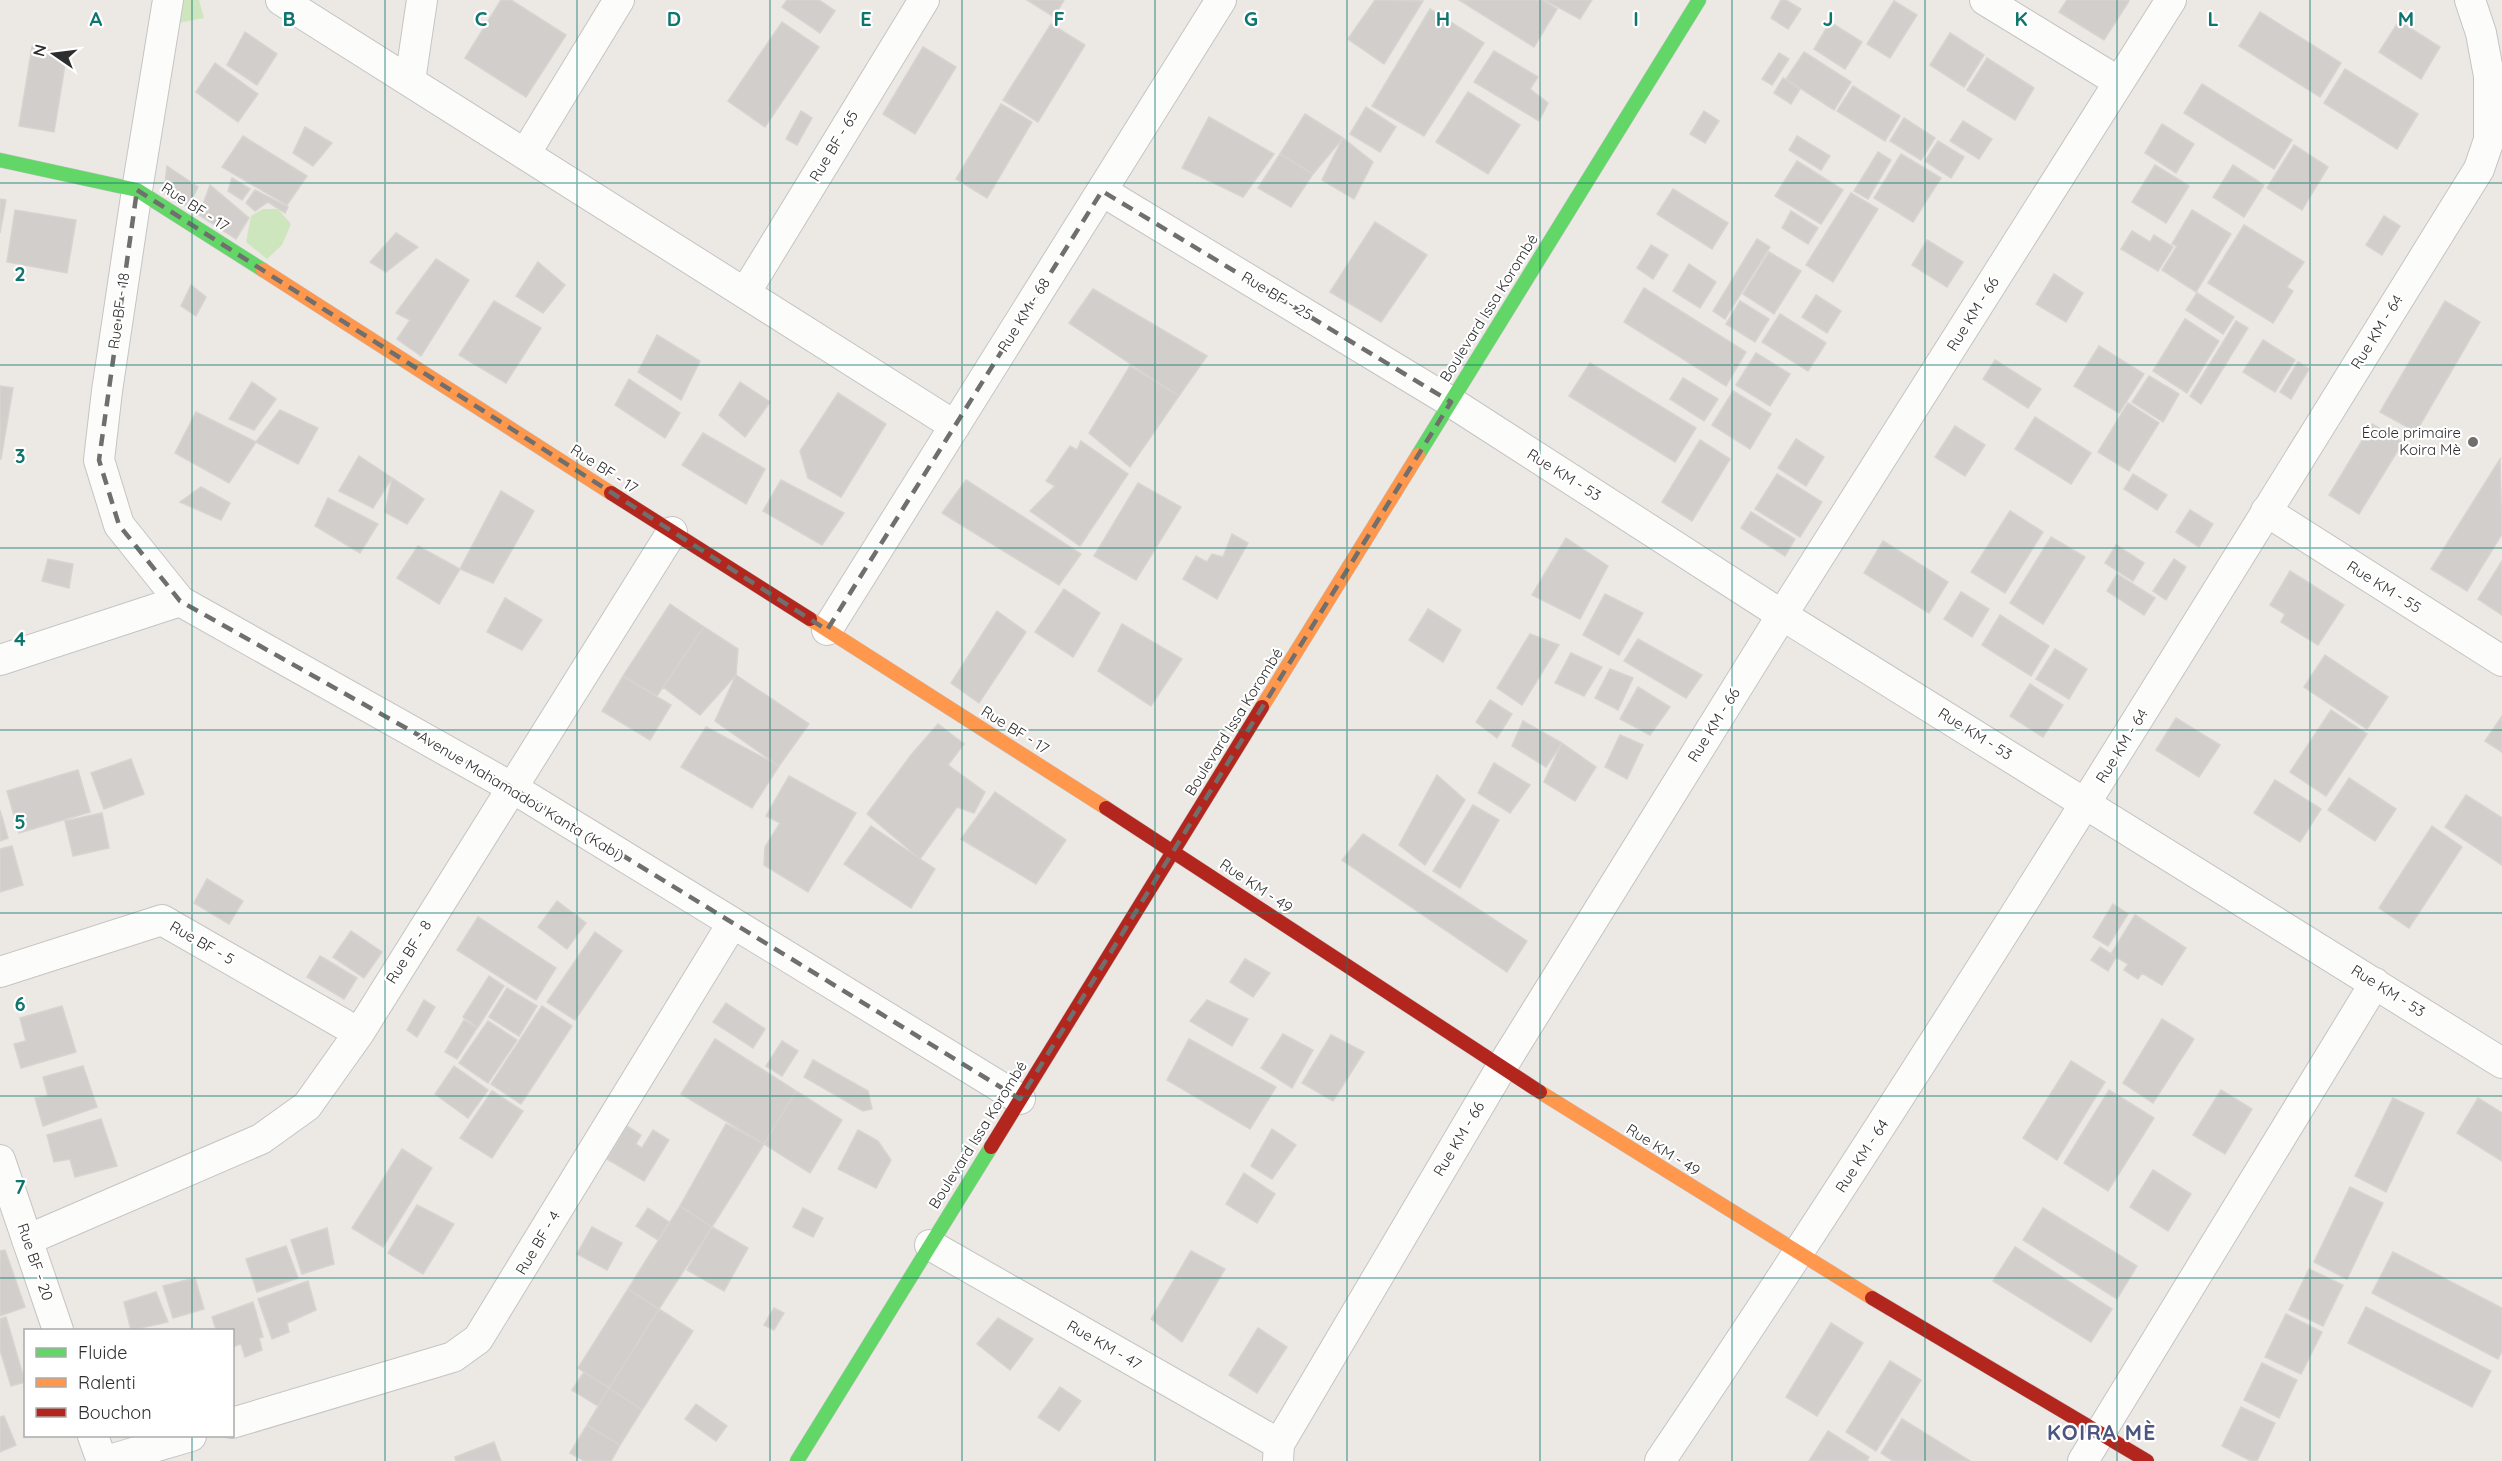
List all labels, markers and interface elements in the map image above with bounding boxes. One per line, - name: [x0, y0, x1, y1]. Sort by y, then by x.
- text: A: [90, 6, 103, 31]
- text: B: [282, 6, 296, 31]
- text: C: [475, 6, 488, 31]
- text: D: [667, 6, 681, 31]
- text: E: [860, 6, 872, 31]
- text: F: [1053, 6, 1065, 31]
- text: G: [1244, 6, 1258, 31]
- text: H: [1436, 6, 1450, 31]
- text: I: [1633, 6, 1639, 31]
- text: J: [1822, 6, 1834, 31]
- text: K: [2014, 6, 2028, 31]
- text: L: [2207, 6, 2219, 31]
- text: M: [2398, 6, 2414, 31]
- north arrow: [24, 24, 84, 84]
- text: N: [28, 42, 51, 58]
- street label: Rue BF - 65: [805, 107, 862, 185]
- street label: Rue BF - 17: [158, 178, 233, 236]
- street label: Boulevard Issa Korombé: [1435, 230, 1542, 385]
- text: 2: [14, 261, 26, 286]
- street label: Rue BF - 25: [1238, 267, 1316, 324]
- street label: Rue BF - 18: [104, 272, 133, 350]
- street label: Rue KM - 66: [1942, 273, 2003, 354]
- street label: Rue KM - 68: [993, 274, 1054, 355]
- street label: Rue KM - 64: [2346, 291, 2407, 372]
- place label: École primaire Koira Mè: [2362, 423, 2461, 459]
- marker: École primaire Koira Mè: [2466, 435, 2480, 449]
- street label: Rue BF - 17: [567, 440, 642, 498]
- text: 3: [15, 443, 25, 468]
- street label: Rue KM - 53: [1524, 444, 1605, 505]
- street label: Rue KM - 55: [2344, 556, 2425, 617]
- text: 4: [14, 626, 26, 651]
- street label: Boulevard Issa Korombé: [1180, 644, 1287, 799]
- street label: Rue KM - 66: [1683, 684, 1744, 765]
- street label: Rue BF - 17: [978, 701, 1053, 758]
- street label: Rue KM - 53: [1935, 703, 2016, 764]
- street label: Rue KM - 64: [2091, 705, 2152, 786]
- street label: Avenue Mahamadou Kanta (Kabi): [415, 726, 628, 865]
- text: 5: [14, 809, 26, 834]
- street label: Rue KM - 49: [1216, 854, 1296, 917]
- street label: Rue BF - 5: [167, 916, 238, 969]
- street label: Rue BF - 8: [382, 916, 436, 987]
- street label: Rue KM - 53: [2348, 960, 2429, 1021]
- text: 6: [14, 991, 26, 1016]
- street label: Boulevard Issa Korombé: [924, 1057, 1031, 1212]
- street label: Rue KM - 66: [1429, 1098, 1488, 1180]
- street label: Rue KM - 64: [1831, 1115, 1892, 1196]
- street label: Rue KM - 49: [1623, 1119, 1704, 1180]
- text: 7: [15, 1174, 26, 1199]
- street label: Rue BF - 4: [511, 1207, 564, 1278]
- street label: Rue BF - 20: [13, 1221, 58, 1303]
- street label: Rue KM - 47: [1064, 1316, 1145, 1374]
- legend: [24, 1329, 234, 1437]
- text: Fluide: [78, 1341, 127, 1364]
- text: Ralenti: [78, 1371, 136, 1394]
- text: Bouchon: [78, 1401, 152, 1424]
- district label: KOIRA MÈ: [2047, 1419, 2157, 1445]

